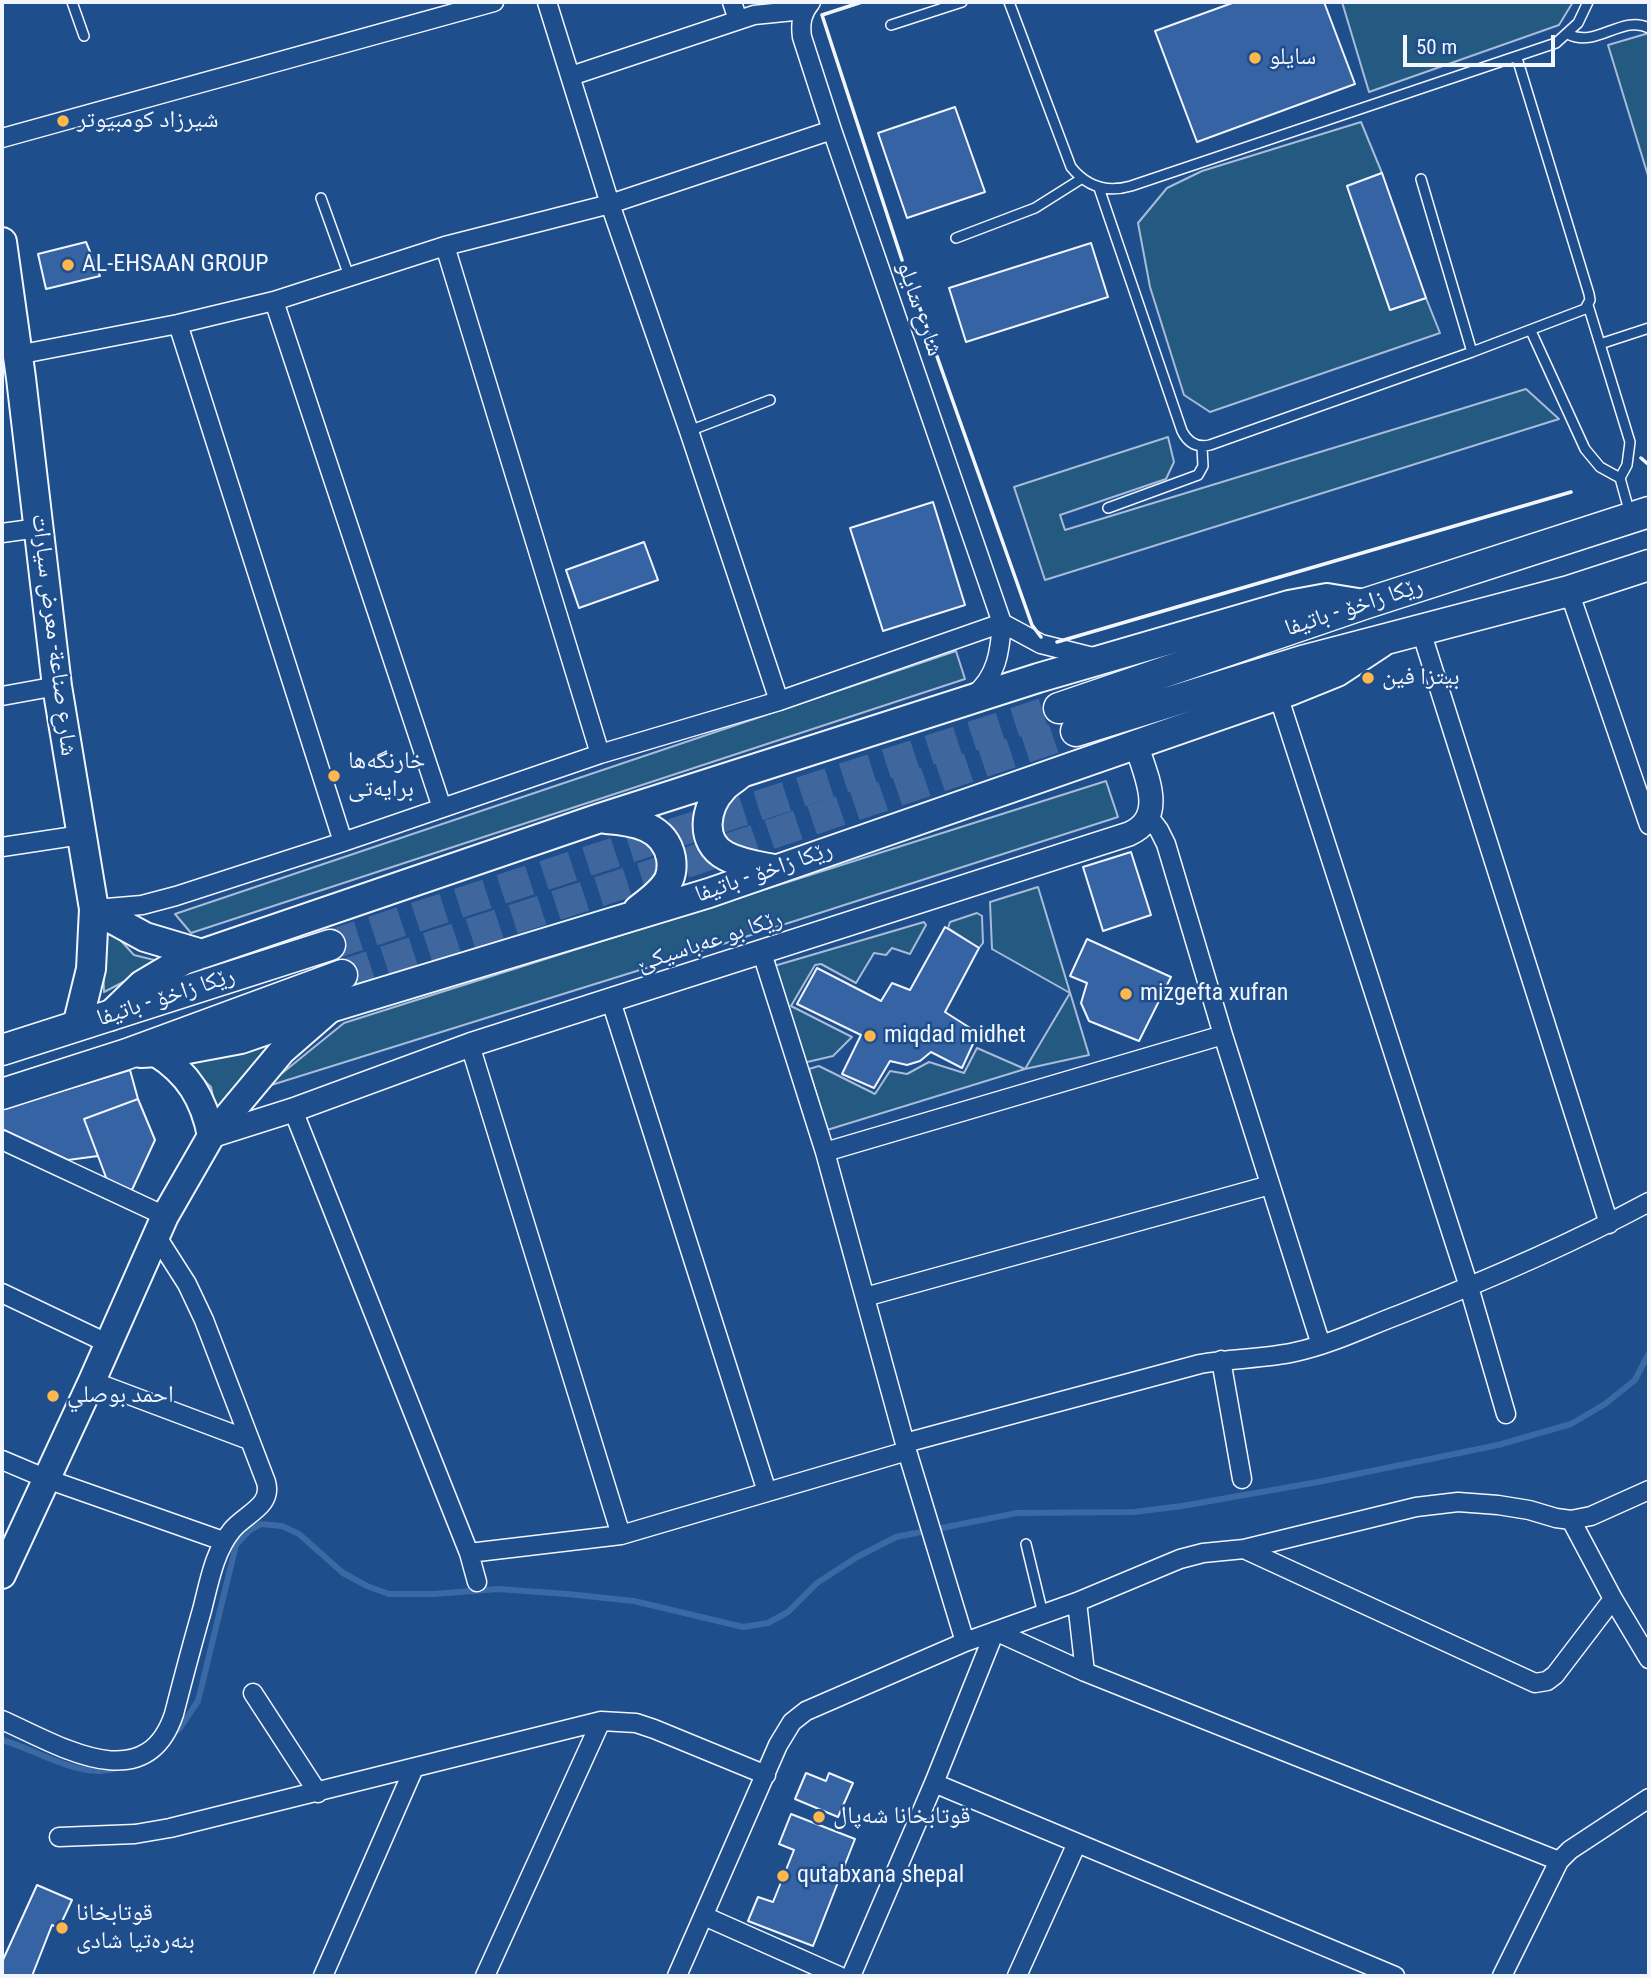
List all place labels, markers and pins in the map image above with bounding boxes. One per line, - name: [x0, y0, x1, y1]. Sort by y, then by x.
- place label: سايلو: [1269, 44, 1316, 72]
- marker: سايلو: [1247, 50, 1263, 66]
- place label: شيرزاد كومبيوتر: [77, 107, 218, 135]
- marker: شيرزاد كومبيوتر: [55, 113, 71, 129]
- place label: AL-EHSAAN GROUP: [82, 251, 269, 279]
- marker: AL-EHSAAN GROUP: [60, 257, 76, 273]
- place label: بيتزا فين: [1382, 664, 1460, 692]
- marker: بيتزا فين: [1360, 670, 1376, 686]
- place label: خارنگه‌ها برايه‌تى: [348, 748, 425, 804]
- marker: خارنگه‌ها برايه‌تى: [326, 768, 342, 784]
- place label: mizgefta xufran: [1140, 980, 1288, 1008]
- marker: mizgefta xufran: [1118, 986, 1134, 1002]
- place label: miqdad midhet: [884, 1022, 1026, 1050]
- marker: miqdad midhet: [862, 1028, 878, 1044]
- place label: احمد بوصلي: [67, 1382, 174, 1410]
- marker: احمد بوصلي: [45, 1388, 61, 1404]
- place label: قوتابخانا شەپال: [833, 1803, 971, 1831]
- marker: قوتابخانا شەپال: [811, 1809, 827, 1825]
- place label: qutabxana shepal: [797, 1862, 964, 1890]
- marker: qutabxana shepal: [775, 1868, 791, 1884]
- place label: قوتابخانا بنەرەتیا شادی: [76, 1900, 195, 1956]
- marker: قوتابخانا بنەرەتیا شادی: [54, 1920, 70, 1936]

